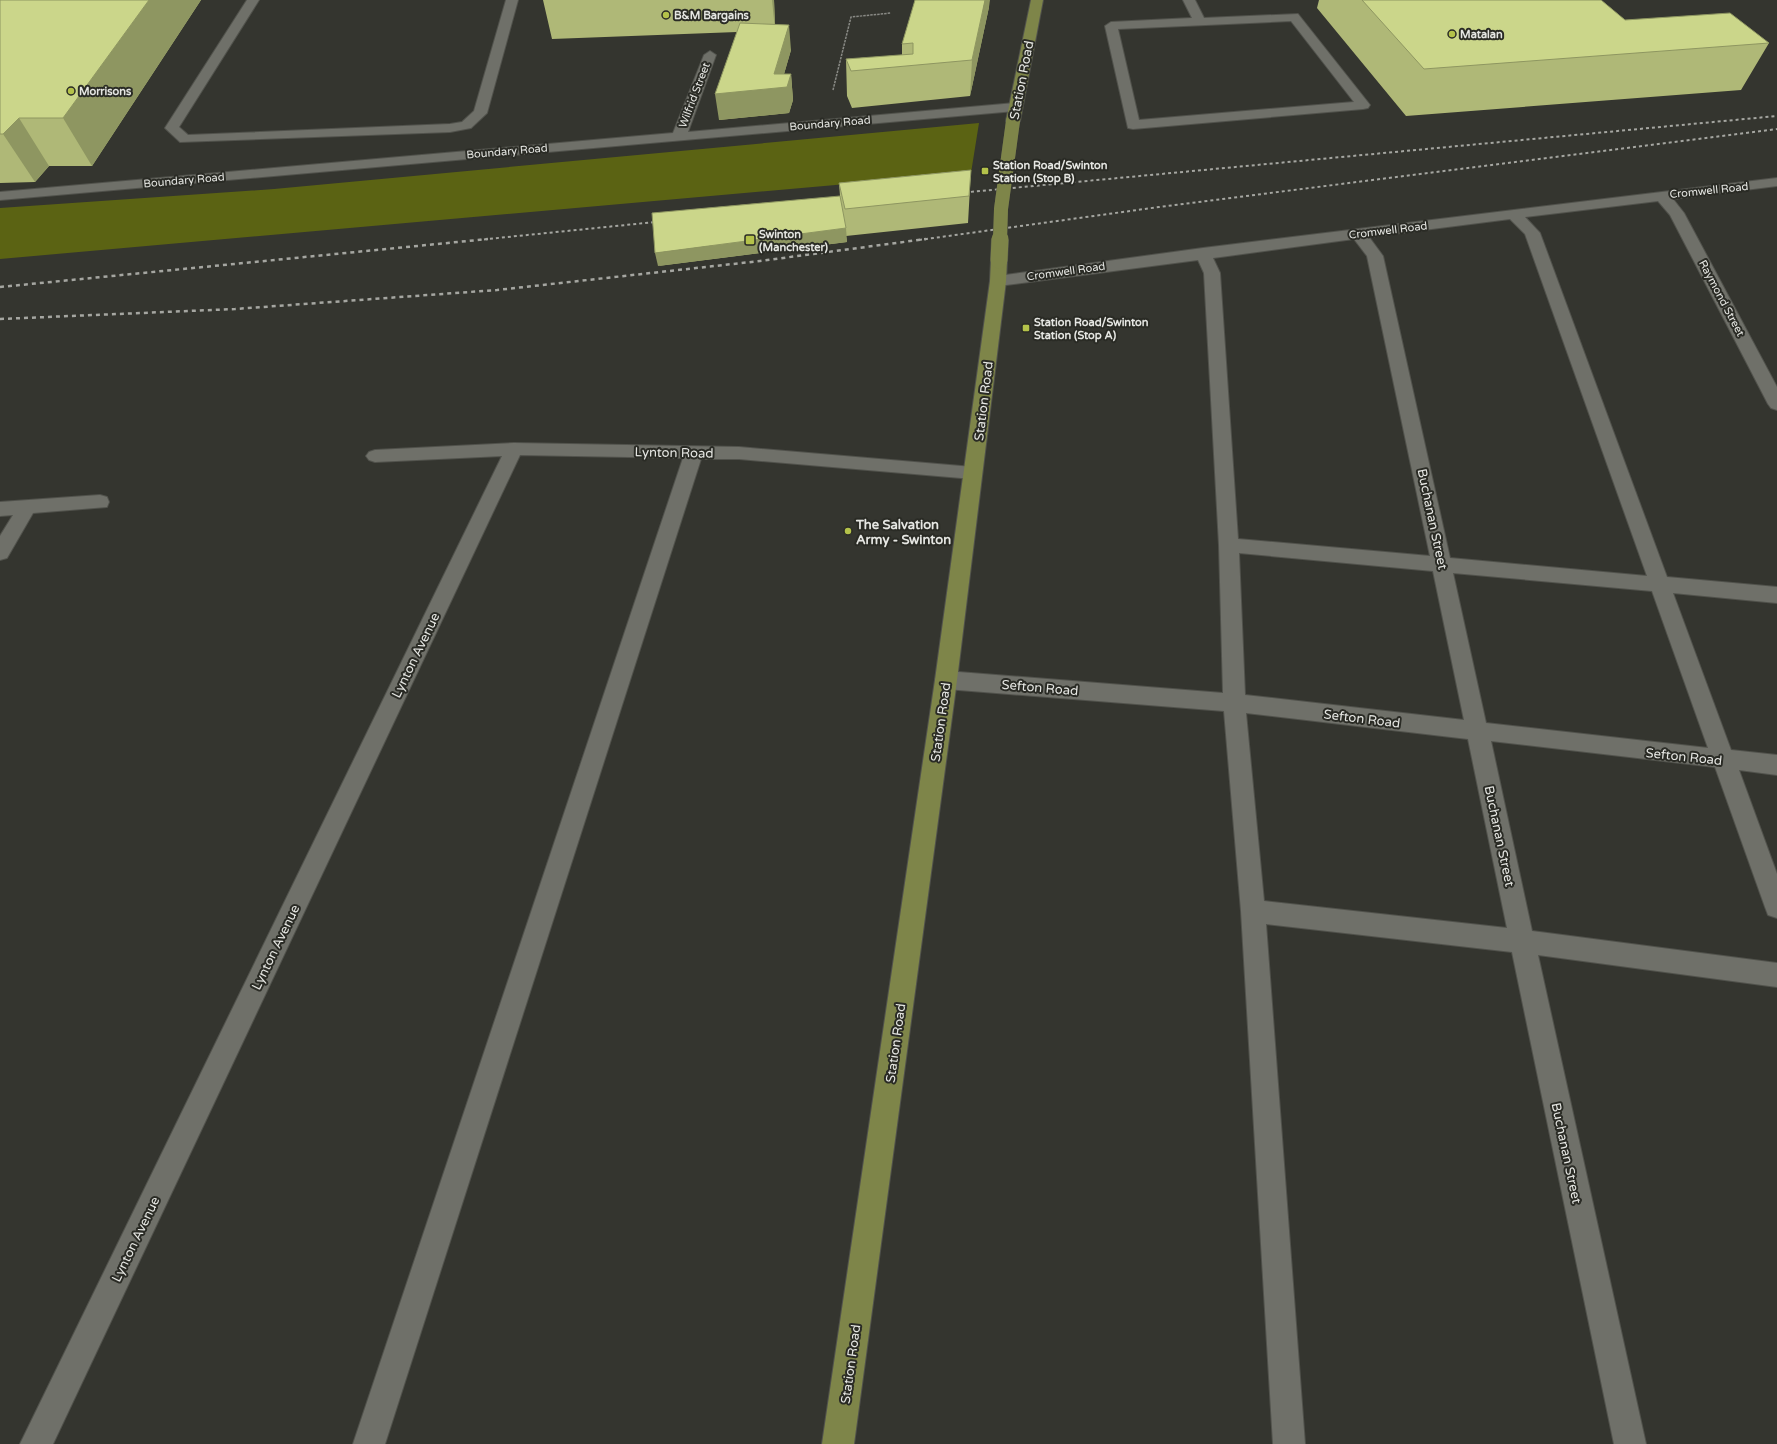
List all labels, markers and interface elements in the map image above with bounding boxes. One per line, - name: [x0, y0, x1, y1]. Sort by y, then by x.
- place label: B&M Bargains: [674, 9, 750, 23]
- marker: B&M Bargains: [661, 10, 671, 20]
- place label: Matalan: [1460, 28, 1503, 41]
- marker: Matalan: [1447, 29, 1457, 39]
- street label: Station Road: [1007, 39, 1037, 121]
- street label: Wilfrid Street: [676, 61, 713, 130]
- place label: Morrisons: [79, 85, 132, 98]
- marker: Morrisons: [66, 86, 76, 96]
- street label: Boundary Road: [789, 113, 871, 134]
- street label: Boundary Road: [466, 141, 548, 162]
- place label: Station Road/Swinton Station (Stop B): [993, 159, 1108, 186]
- marker: Station Road/Swinton Station (Stop B): [980, 166, 990, 176]
- street label: Boundary Road: [143, 170, 225, 191]
- street label: Cromwell Road: [1669, 180, 1749, 201]
- street label: Cromwell Road: [1348, 219, 1428, 242]
- place label: Swinton (Manchester): [759, 228, 828, 254]
- marker: Swinton (Manchester): [744, 234, 756, 246]
- street label: Raymond Street: [1696, 258, 1747, 339]
- street label: Cromwell Road: [1026, 260, 1106, 283]
- place label: Station Road/Swinton Station (Stop A): [1034, 316, 1149, 343]
- marker: Station Road/Swinton Station (Stop A): [1021, 323, 1031, 333]
- street label: Station Road: [971, 360, 997, 442]
- street label: Lynton Road: [634, 444, 714, 462]
- street label: Buchanan Street: [1414, 467, 1451, 571]
- place label: The Salvation Army - Swinton: [855, 517, 951, 548]
- marker: The Salvation Army - Swinton: [843, 526, 853, 536]
- street label: Lynton Avenue: [388, 610, 443, 701]
- street label: Sefton Road: [1001, 677, 1079, 699]
- street label: Station Road: [928, 681, 954, 763]
- street label: Sefton Road: [1323, 706, 1401, 732]
- street label: Sefton Road: [1645, 745, 1723, 769]
- street label: Buchanan Street: [1481, 784, 1518, 888]
- street label: Lynton Avenue: [248, 902, 303, 993]
- street label: Station Road: [883, 1002, 909, 1084]
- street label: Buchanan Street: [1548, 1101, 1585, 1205]
- street label: Lynton Avenue: [108, 1194, 163, 1285]
- street label: Station Road: [838, 1323, 864, 1405]

